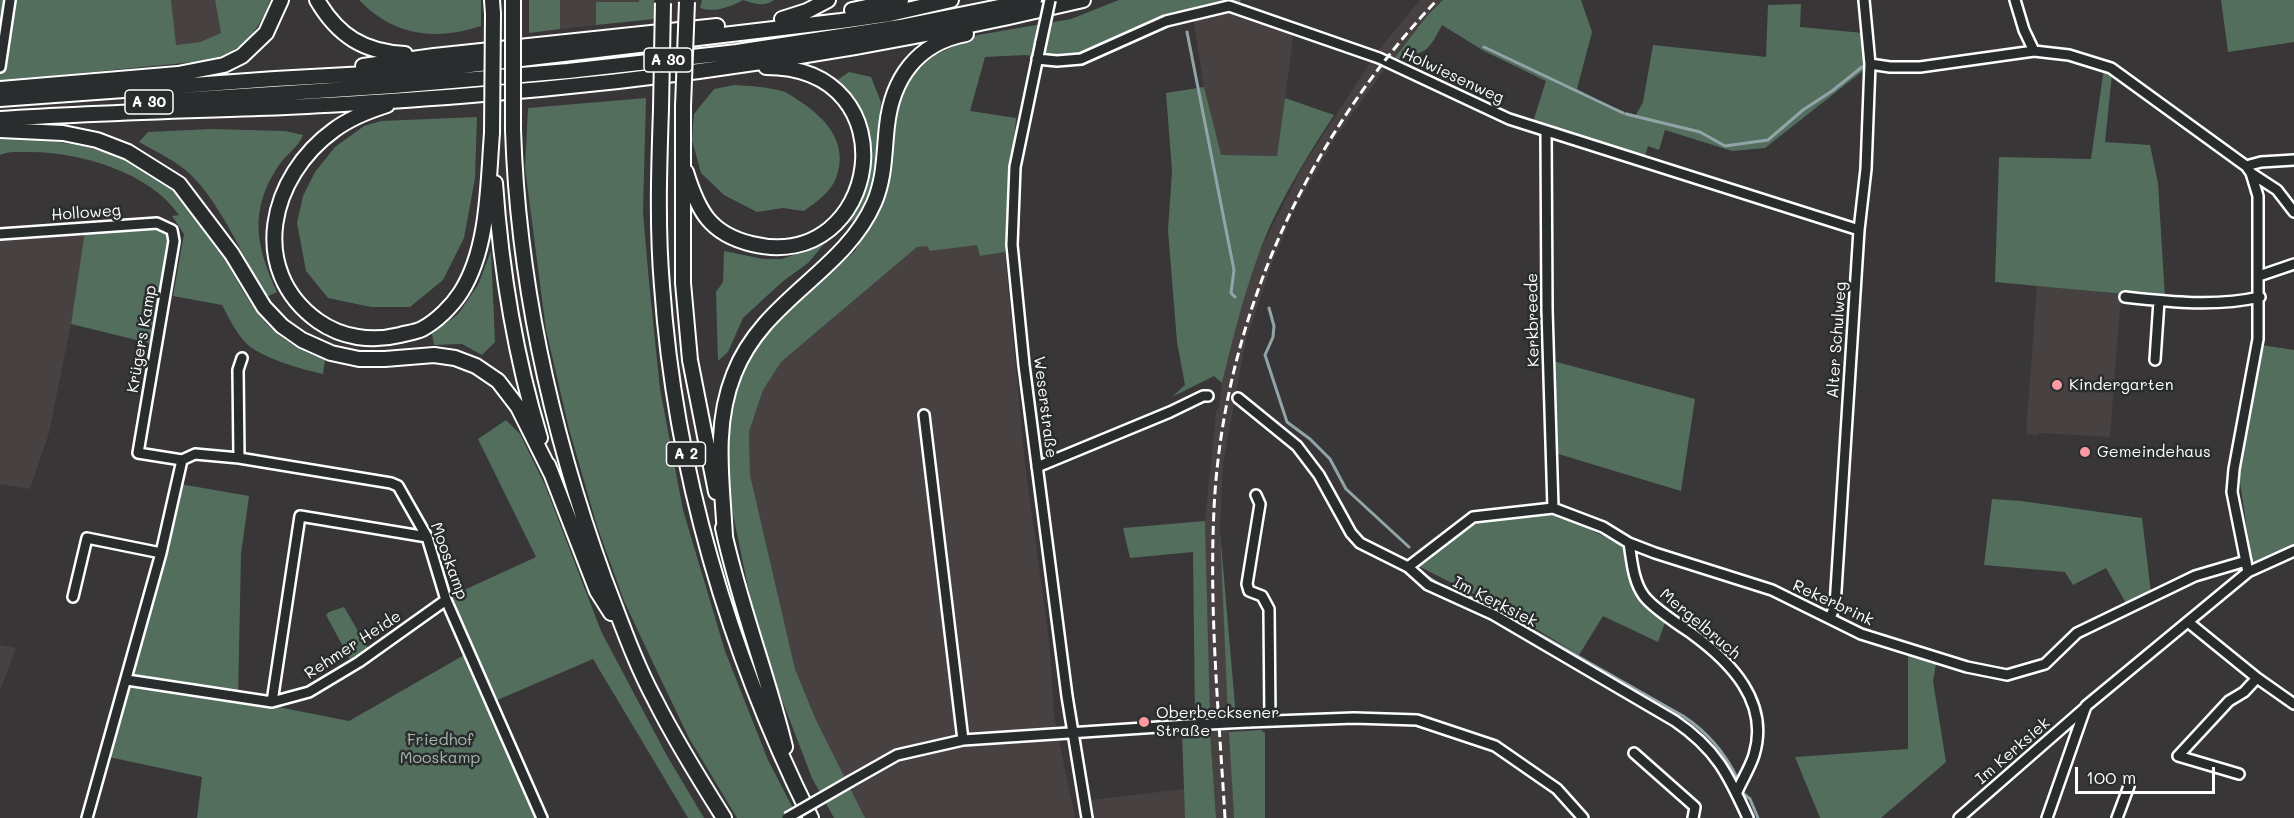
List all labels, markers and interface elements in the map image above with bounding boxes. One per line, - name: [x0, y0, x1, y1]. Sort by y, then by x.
- street label: Holwiesenweg: [1399, 44, 1507, 108]
- road number: A 30: [644, 48, 692, 72]
- road number: A 30: [125, 90, 173, 114]
- street label: Holloweg: [50, 201, 122, 225]
- street label: Kerkbreede: [1523, 273, 1543, 367]
- street label: Alter Schulweg: [1823, 281, 1851, 399]
- street label: Krügers Kamp: [123, 284, 161, 394]
- street label: Weserstraße: [1029, 355, 1061, 459]
- place label: Kindergarten: [2069, 375, 2174, 395]
- marker: Kindergarten: [2050, 378, 2064, 392]
- road number: A 2: [666, 442, 706, 466]
- place label: Gemeindehaus: [2097, 442, 2211, 462]
- marker: Gemeindehaus: [2078, 445, 2092, 459]
- street label: Mooskamp: [426, 520, 472, 602]
- street label: Im Kerksiek: [1450, 573, 1540, 631]
- street label: Rekerbrink: [1789, 576, 1877, 630]
- street label: Mergelbruch: [1656, 585, 1744, 663]
- street label: Rehmer Heide: [301, 607, 405, 683]
- place label: Oberbecksener Straße: [1156, 703, 1279, 741]
- street label: Im Kerksiek: [1972, 714, 2054, 788]
- marker: Oberbecksener Straße: [1137, 715, 1151, 729]
- park label: Friedhof Mooskamp: [400, 730, 480, 768]
- scale bar: [2078, 755, 2218, 793]
- text: 100 m: [2086, 765, 2136, 789]

